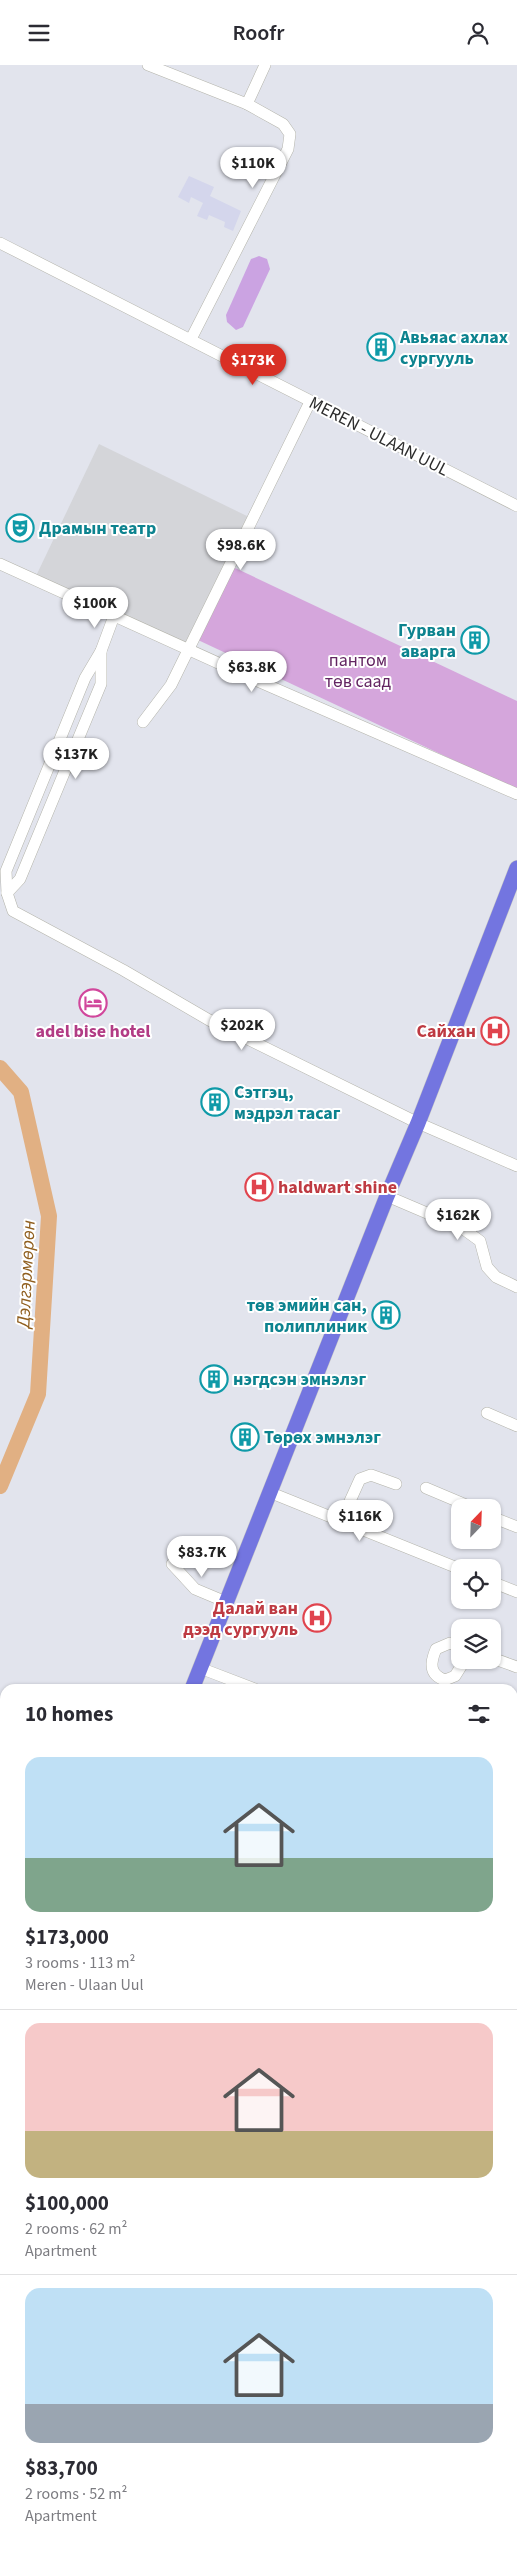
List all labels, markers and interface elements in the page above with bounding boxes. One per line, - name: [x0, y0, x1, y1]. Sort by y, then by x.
- text: Roofr: [232, 17, 285, 49]
- icon: menu: [25, 19, 53, 47]
- icon: person: [464, 19, 492, 47]
- pin: $110K: [218, 147, 288, 189]
- text: $110K: [231, 152, 275, 174]
- place label: Авьяас ахлах сургууль: [399, 325, 508, 371]
- building icon: Авьяас ахлах сургууль: [366, 332, 396, 362]
- pin: $173K: [218, 343, 288, 386]
- text: $173K: [231, 349, 275, 371]
- street label: MEREN - ULAAN UUL: [305, 390, 453, 483]
- theatre icon: Драмын театр: [5, 513, 35, 543]
- place label: Драмын театр: [39, 516, 156, 541]
- pin: $98.6K: [200, 529, 282, 571]
- text: $98.6K: [217, 534, 265, 556]
- pin: $100K: [60, 587, 130, 629]
- text: $100K: [73, 592, 117, 614]
- place label: Гурван аварга: [398, 618, 456, 664]
- building icon: Гурван аварга: [460, 625, 490, 655]
- park label: пантом төв саад: [325, 648, 392, 694]
- pin: $63.8K: [211, 651, 293, 693]
- text: $63.8K: [228, 656, 276, 678]
- pin: $137K: [41, 737, 111, 780]
- text: $137K: [54, 743, 98, 765]
- hotel icon: adel bise hotel: [78, 988, 108, 1018]
- pin: $202K: [207, 1009, 277, 1051]
- text: $202K: [220, 1014, 264, 1036]
- hospital icon: Сайхан: [480, 1016, 510, 1046]
- place label: adel bise hotel: [36, 1019, 150, 1044]
- place label: Сайхан: [417, 1019, 476, 1044]
- place label: Сэтгэц, мэдрэл тасаг: [234, 1080, 341, 1126]
- building icon: Сэтгэц, мэдрэл тасаг: [200, 1087, 230, 1117]
- hospital icon: haldwart shine: [244, 1172, 274, 1202]
- place label: haldwart shine: [278, 1175, 397, 1200]
- pin: $162K: [423, 1199, 493, 1241]
- text: $162K: [436, 1204, 480, 1226]
- water label: Дэлгэрмөрөн: [10, 1219, 43, 1330]
- place label: төв эмийн сан, полиплиник: [246, 1293, 367, 1339]
- building icon: төв эмийн сан, полиплиник: [371, 1300, 401, 1330]
- building icon: нэгдсэн эмнэлэг: [199, 1364, 229, 1394]
- place label: нэгдсэн эмнэлэг: [233, 1367, 366, 1392]
- building icon: Төрөх эмнэлэг: [230, 1422, 260, 1452]
- place label: Төрөх эмнэлэг: [264, 1425, 381, 1450]
- pin: $116K: [325, 1499, 395, 1542]
- north arrow: [451, 1499, 501, 1549]
- map controls: [451, 1499, 501, 1669]
- text: $116K: [338, 1505, 382, 1527]
- pin: $83.7K: [161, 1535, 243, 1578]
- text: $83.7K: [178, 1541, 226, 1563]
- button: locate: [451, 1559, 501, 1609]
- place label: Далай ван дээд сургууль: [183, 1596, 298, 1642]
- hospital icon: Далай ван дээд сургууль: [302, 1603, 332, 1633]
- button: layers: [451, 1619, 501, 1669]
- text: 10 homes: [25, 1699, 113, 1729]
- icon: filters: [465, 1700, 493, 1728]
- icon: home: [214, 1790, 304, 1880]
- text: $173,000: [25, 1922, 109, 1952]
- text: 3 rooms · 113 m²: [25, 1952, 135, 1974]
- text: Meren - Ulaan Uul: [25, 1974, 144, 1996]
- icon: home: [214, 2055, 304, 2145]
- text: $100,000: [25, 2188, 109, 2218]
- text: 2 rooms · 62 m²: [25, 2218, 127, 2240]
- text: Apartment: [25, 2240, 97, 2262]
- icon: home: [214, 2320, 304, 2410]
- text: $83,700: [25, 2453, 98, 2483]
- text: 2 rooms · 52 m²: [25, 2483, 127, 2505]
- text: Apartment: [25, 2505, 97, 2527]

